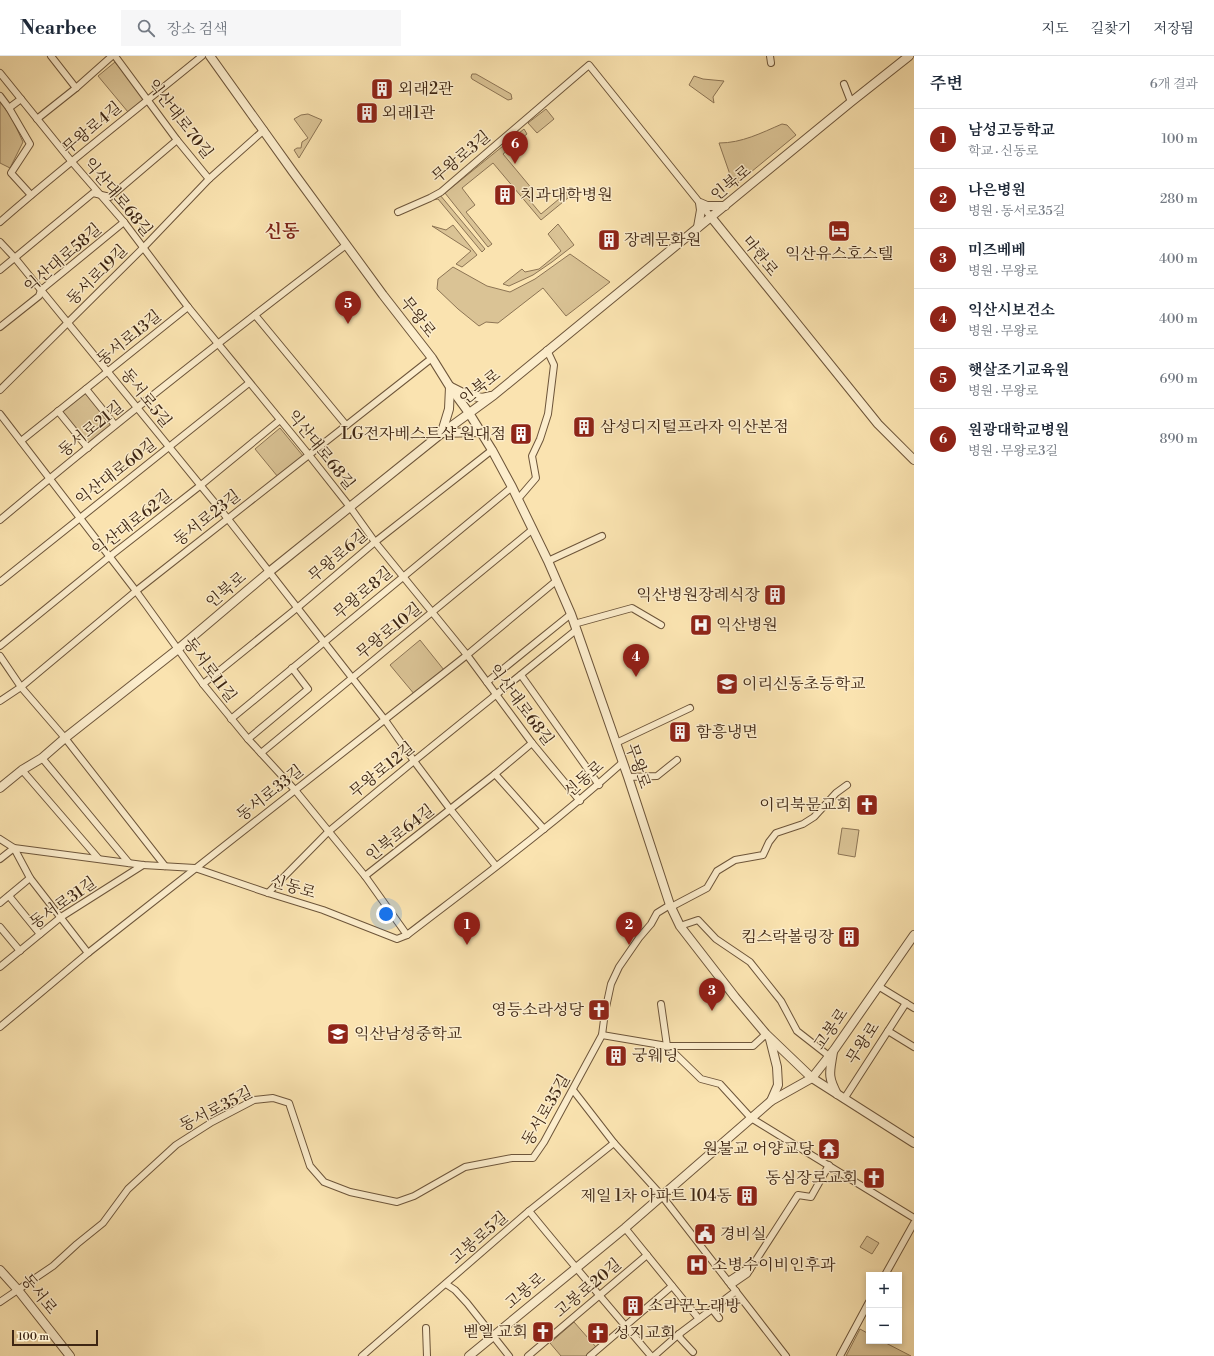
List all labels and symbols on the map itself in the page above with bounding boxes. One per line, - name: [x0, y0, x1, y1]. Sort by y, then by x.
- street label: 익산대로70길: [143, 75, 217, 163]
- building icon: 외래2관: [369, 76, 395, 102]
- place label: 외래2관: [398, 79, 454, 99]
- street label: 무왕로4길: [58, 97, 126, 159]
- building icon: 외래1관: [354, 100, 380, 126]
- place label: 외래1관: [382, 103, 436, 123]
- street label: 무왕로3길: [428, 127, 494, 187]
- pin: 6: [502, 131, 528, 164]
- street label: 익산대로68길: [79, 153, 157, 241]
- street label: 인북로: [707, 160, 756, 205]
- building icon: 치과대학병원: [492, 182, 518, 208]
- place label: 치과대학병원: [520, 185, 613, 205]
- hotel icon: 익산유스호스텔: [826, 218, 852, 244]
- street label: 익산대로58길: [20, 219, 106, 297]
- district label: 신동: [265, 220, 300, 243]
- building icon: 장례문화원: [596, 227, 622, 253]
- place label: 장례문화원: [624, 230, 701, 250]
- street label: 마한로: [738, 232, 783, 281]
- street label: 동서로19길: [62, 240, 132, 310]
- place label: 익산유스호스텔: [785, 244, 893, 264]
- pin: 5: [335, 291, 361, 324]
- street label: 무왕로: [396, 293, 440, 342]
- street label: 동서로13길: [93, 306, 165, 370]
- street label: 동서로5길: [116, 364, 176, 432]
- street label: 인북로: [456, 365, 505, 409]
- street label: 동서로21길: [54, 397, 128, 461]
- street label: 익산대로68길: [283, 406, 359, 494]
- building icon: 삼성디지털프라자 익산본점: [571, 414, 597, 440]
- place label: 삼성디지털프라자 익산본점: [600, 417, 789, 437]
- building icon: LG전자베스트샵 원대점: [508, 421, 534, 447]
- place label: LG전자베스트샵 원대점: [341, 424, 506, 444]
- street label: 익산대로60길: [71, 434, 161, 510]
- street label: 익산대로62길: [88, 486, 176, 560]
- street label: 동서로23길: [169, 486, 245, 550]
- street label: 무왕로6길: [304, 525, 372, 587]
- street label: 무왕로8길: [329, 562, 397, 624]
- street label: 인북로: [202, 567, 251, 613]
- building icon: 익산병원장례식장: [762, 582, 788, 608]
- place label: 익산병원장례식장: [636, 585, 761, 605]
- street label: 무왕로10길: [352, 598, 426, 664]
- hospital icon: 익산병원: [688, 612, 714, 638]
- place label: 익산병원: [716, 615, 778, 635]
- street label: 동서로11길: [179, 634, 241, 706]
- pin: 4: [623, 644, 649, 677]
- street label: 익산대로68길: [484, 660, 558, 750]
- school or university icon: 이리신동초등학교: [714, 671, 740, 697]
- place label: 이리신동초등학교: [742, 674, 866, 694]
- building icon: 함흥냉면: [667, 719, 693, 745]
- place label: 함흥냉면: [696, 722, 758, 742]
- street label: 무왕로12길: [345, 738, 419, 802]
- street label: 무왕로: [621, 741, 655, 792]
- street label: 신동로: [560, 756, 608, 802]
- street label: 동서로33길: [233, 761, 307, 825]
- church icon: 이리북문교회: [854, 792, 880, 818]
- place label: 이리북문교회: [759, 795, 852, 815]
- street label: 인북로64길: [362, 800, 438, 866]
- street label: 신동로: [268, 871, 319, 903]
- street label: 동서로31길: [26, 873, 100, 933]
- your location: [376, 904, 396, 924]
- pin: 1: [454, 912, 480, 945]
- pin: 2: [616, 912, 642, 945]
- building icon: 킴스락볼링장: [836, 924, 862, 950]
- place label: 킴스락볼링장: [741, 927, 835, 947]
- pin: 3: [699, 978, 725, 1011]
- church icon: 영등소라성당: [586, 997, 612, 1023]
- place label: 영등소라성당: [491, 1000, 585, 1020]
- street label: 고봉로: [810, 1004, 853, 1054]
- street label: 무왕로: [842, 1018, 884, 1068]
- school or university icon: 익산남성중학교: [325, 1021, 351, 1047]
- place label: 익산남성중학교: [354, 1024, 462, 1044]
- building icon: 궁웨딩: [603, 1043, 629, 1069]
- place label: 궁웨딩: [632, 1046, 678, 1066]
- street label: 동서로35길: [517, 1071, 575, 1149]
- street label: 동서로35길: [176, 1082, 256, 1136]
- temple icon: 원불교 어양교당: [816, 1136, 842, 1162]
- place label: 원불교 어양교당: [703, 1139, 815, 1159]
- church icon: 동심장로교회: [861, 1165, 887, 1191]
- place label: 동심장로교회: [765, 1168, 858, 1188]
- building icon: 제일 1차 아파트 104동: [734, 1183, 760, 1209]
- place label: 제일 1차 아파트 104동: [581, 1186, 733, 1206]
- street label: 고봉로5길: [446, 1207, 512, 1269]
- public building icon: 경비실: [692, 1221, 718, 1247]
- place label: 경비실: [720, 1224, 766, 1244]
- hospital icon: 소병수이비인후과: [684, 1252, 710, 1278]
- street label: 고봉로20길: [550, 1254, 626, 1322]
- place label: 소병수이비인후과: [712, 1255, 836, 1275]
- street label: 고봉로: [501, 1268, 550, 1314]
- street label: 동서로: [17, 1270, 62, 1319]
- building icon: 소라꾼노래방: [620, 1293, 646, 1319]
- place label: 소라꾼노래방: [648, 1296, 741, 1316]
- church icon: 벧엘 교회: [530, 1319, 556, 1345]
- church icon: 성지교회: [585, 1320, 611, 1346]
- place label: 벧엘 교회: [463, 1322, 528, 1342]
- place label: 성지교회: [614, 1323, 676, 1343]
- scale bar: [12, 1328, 98, 1347]

